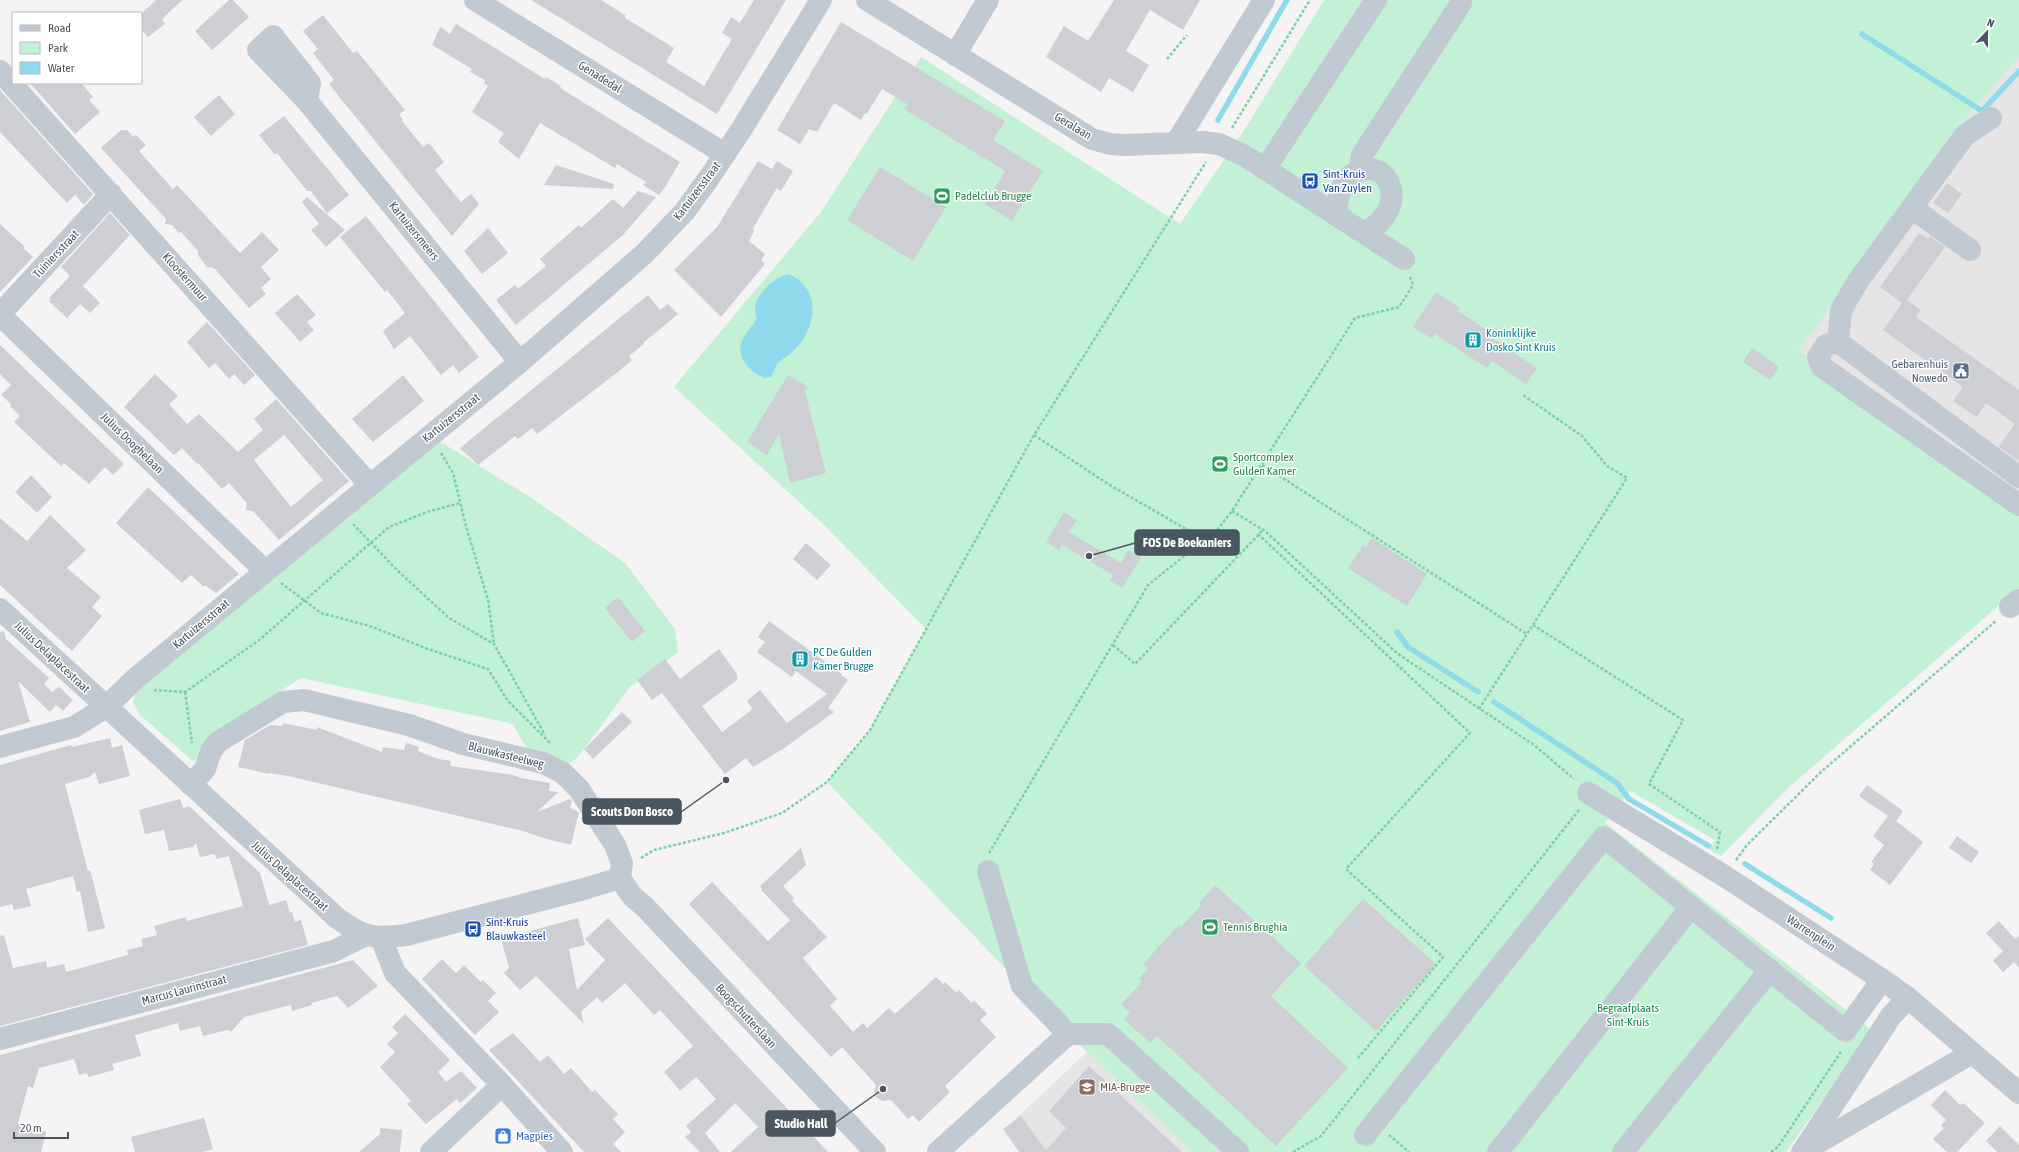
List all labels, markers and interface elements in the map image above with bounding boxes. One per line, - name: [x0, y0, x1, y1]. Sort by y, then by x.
- legend: [12, 12, 142, 84]
- north arrow: [1967, 12, 2007, 52]
- text: N: [1985, 16, 1996, 30]
- text: Road: [48, 21, 71, 35]
- text: Park: [48, 41, 69, 55]
- street label: Genadedal: [576, 58, 625, 96]
- text: Water: [48, 61, 75, 75]
- street label: Geralaan: [1052, 109, 1094, 143]
- street label: Kartuizersstraat: [670, 159, 724, 223]
- place label: Sint-Kruis Van Zuylen: [1323, 167, 1372, 195]
- bus stop icon: Sint-Kruis Van Zuylen: [1300, 171, 1320, 191]
- sports icon: Padelclub Brugge: [932, 186, 952, 206]
- place label: Padelclub Brugge: [955, 189, 1031, 203]
- street label: Kartuizersmeers: [386, 199, 442, 263]
- street label: Tuiniersstraat: [30, 227, 82, 281]
- street label: Kloostermuur: [160, 250, 211, 305]
- place label: Koninklijke Dosko Sint Kruis: [1486, 326, 1556, 354]
- building icon: Koninklijke Dosko Sint Kruis: [1463, 330, 1483, 350]
- place label: Gebarenhuis Nowedo: [1892, 357, 1948, 385]
- public building icon: Gebarenhuis Nowedo: [1951, 361, 1971, 381]
- street label: Kartuizersstraat: [420, 390, 483, 445]
- street label: Julius Dooghelaan: [98, 410, 166, 476]
- place label: Sportcomplex Gulden Kamer: [1233, 450, 1296, 478]
- sports icon: Sportcomplex Gulden Kamer: [1210, 454, 1230, 474]
- callout: FOS De Boekaniers: [1135, 530, 1239, 555]
- text: FOS De Boekaniers: [1143, 535, 1232, 550]
- street label: Kartuizersstraat: [170, 596, 233, 652]
- street label: Julius Delaplacestraat: [11, 618, 93, 696]
- place label: PC De Gulden Kamer Brugge: [813, 645, 874, 673]
- building icon: PC De Gulden Kamer Brugge: [790, 649, 810, 669]
- street label: Blauwkasteelweg: [467, 739, 546, 771]
- callout: Scouts Don Bosco: [583, 799, 681, 824]
- text: Scouts Don Bosco: [591, 804, 673, 819]
- street label: Julius Delaplacestraat: [249, 838, 332, 914]
- street label: Warrenplein: [1784, 912, 1838, 954]
- place label: Sint-Kruis Blauwkasteel: [486, 915, 547, 943]
- sports icon: Tennis Brughia: [1200, 917, 1220, 937]
- bus stop icon: Sint-Kruis Blauwkasteel: [463, 919, 483, 939]
- place label: Tennis Brughia: [1223, 920, 1288, 934]
- street label: Marcus Laurinstraat: [140, 972, 228, 1008]
- street label: Boogschutterslaan: [713, 981, 779, 1051]
- park label: Begraafplaats Sint-Kruis: [1597, 1001, 1659, 1029]
- school or university icon: MIA-Brugge: [1077, 1077, 1097, 1097]
- place label: MIA-Brugge: [1100, 1080, 1150, 1094]
- callout: Studio Hall: [766, 1111, 835, 1136]
- scale bar: [14, 1114, 68, 1140]
- text: Studio Hall: [774, 1116, 828, 1131]
- text: 20 m: [20, 1121, 42, 1135]
- shop icon: Magpies: [493, 1126, 513, 1146]
- place label: Magpies: [516, 1129, 553, 1143]

